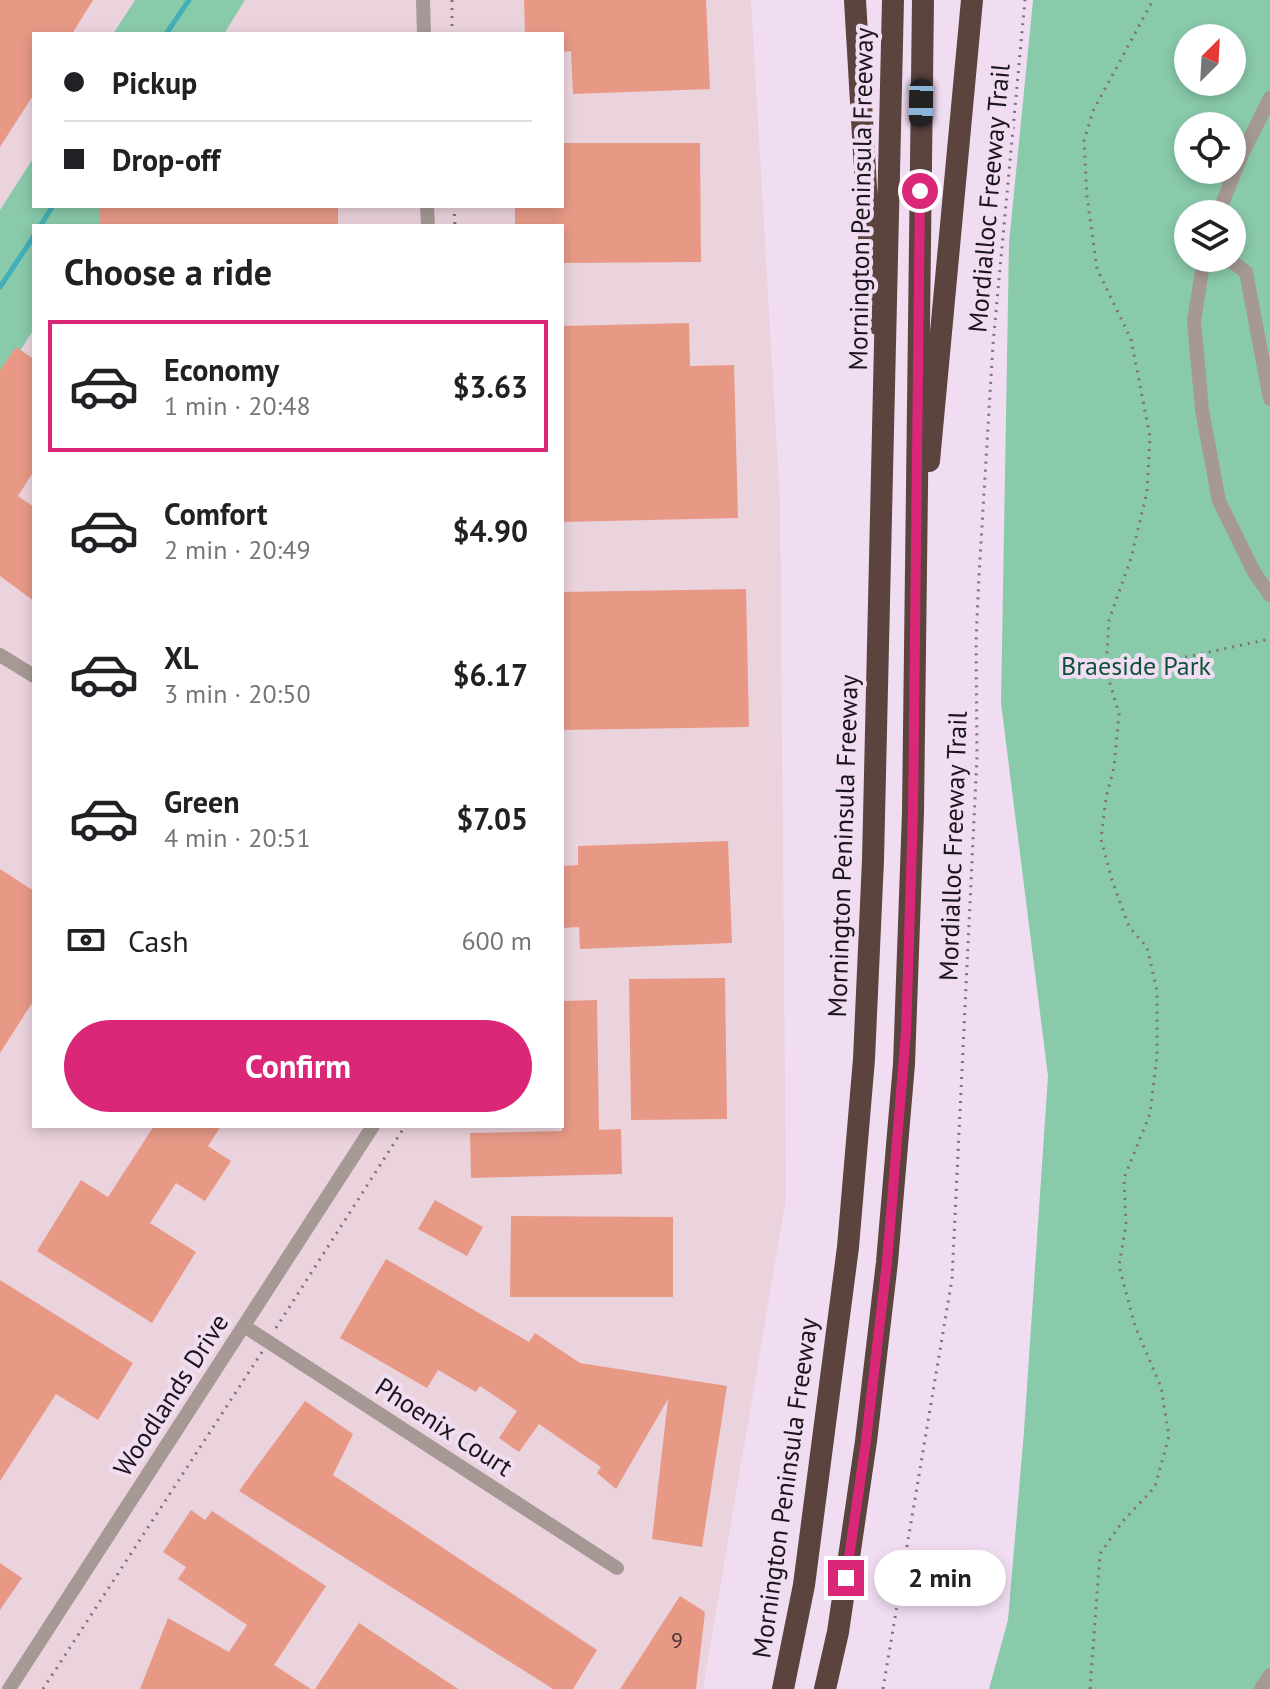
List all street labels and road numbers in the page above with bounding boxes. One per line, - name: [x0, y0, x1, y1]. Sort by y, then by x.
- street label: Mornington Peninsula Freeway: [841, 27, 880, 371]
- street label: Mordialloc Freeway Trail: [960, 62, 1017, 334]
- street label: Mornington Peninsula Freeway: [820, 674, 865, 1018]
- street label: Mordialloc Freeway Trail: [931, 710, 974, 981]
- street label: Woodlands Drive: [106, 1307, 235, 1482]
- street label: Mornington Peninsula Freeway: [744, 1316, 825, 1660]
- street label: Phoenix Court: [369, 1370, 519, 1483]

